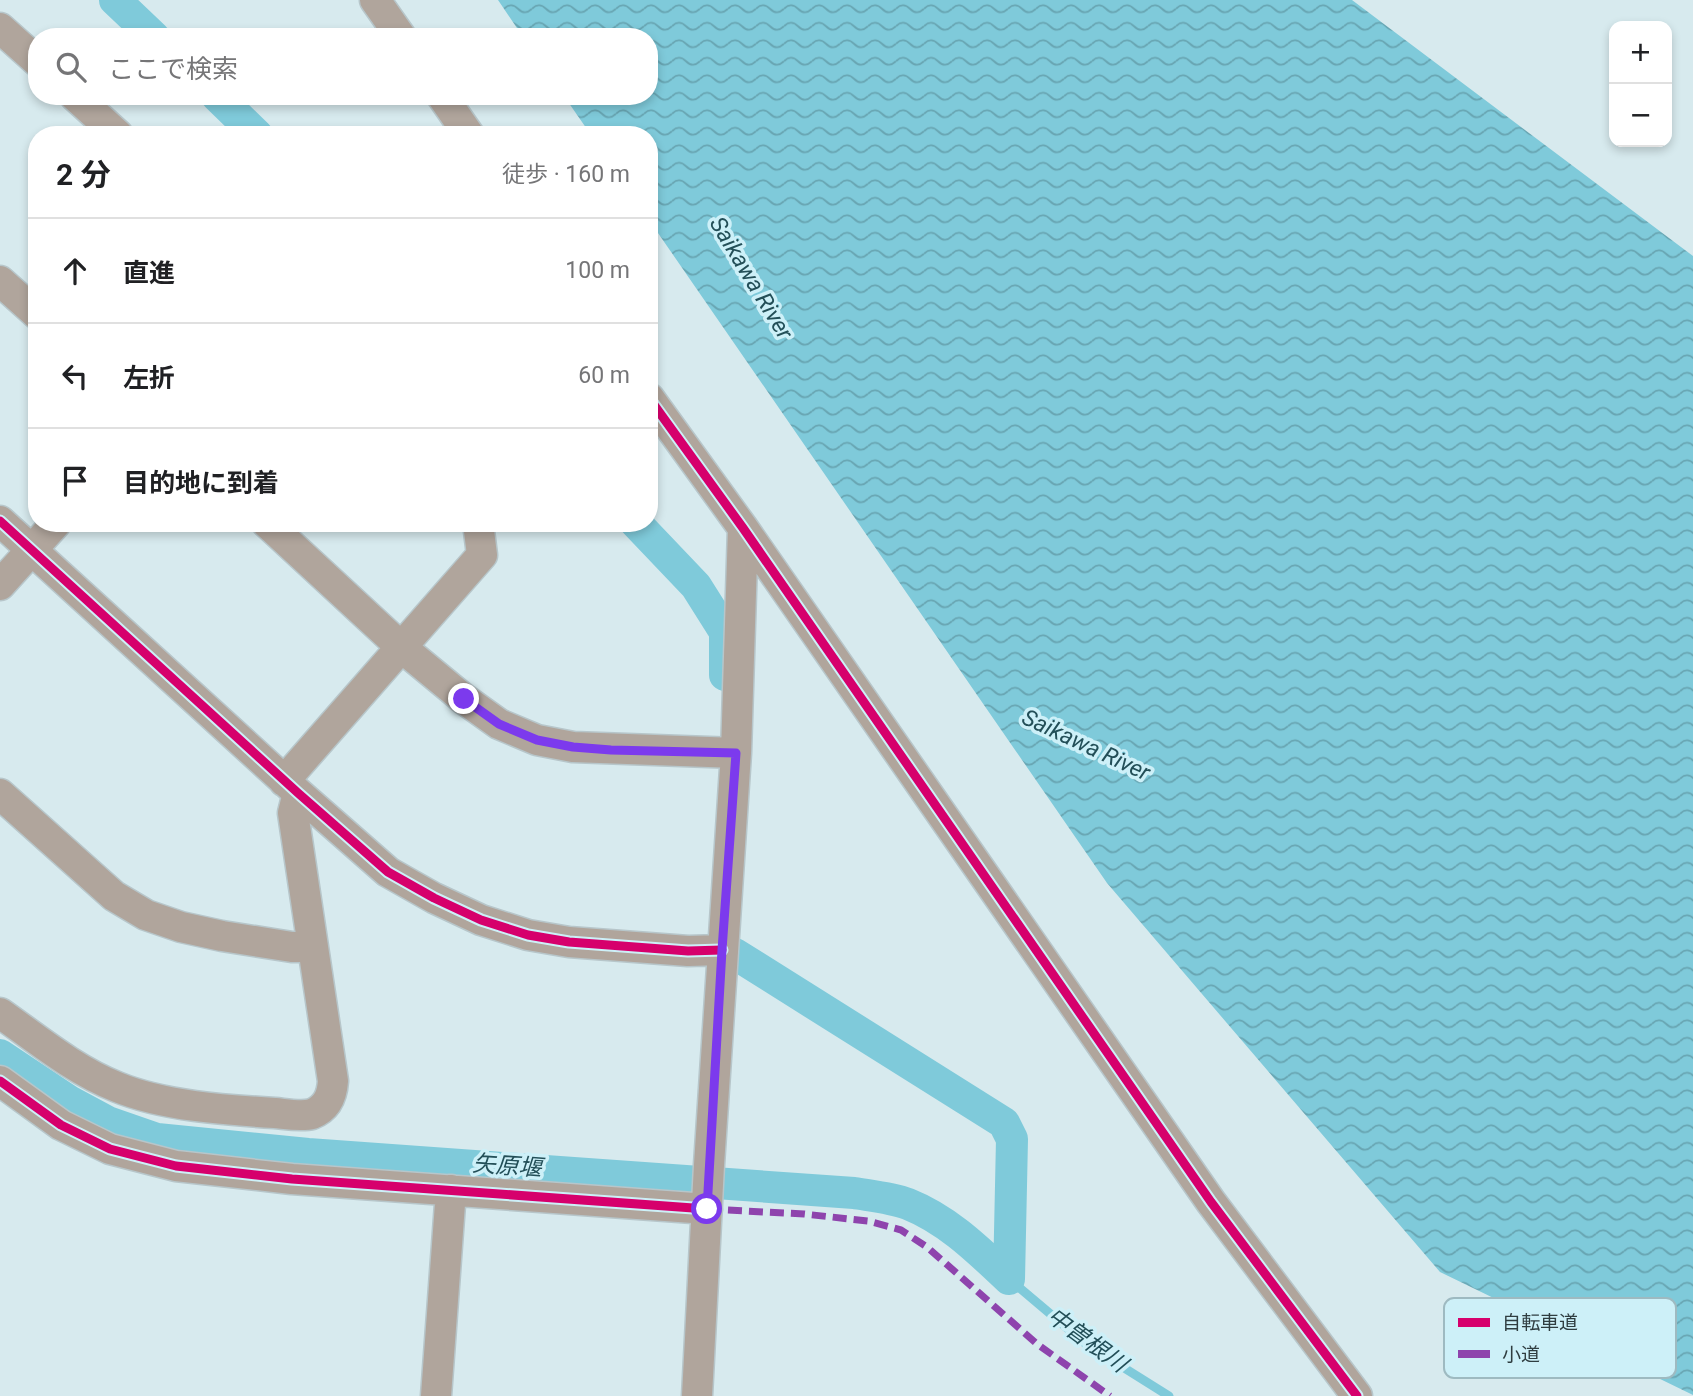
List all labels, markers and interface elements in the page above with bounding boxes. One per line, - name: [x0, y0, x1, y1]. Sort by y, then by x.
- map controls: [1609, 21, 1672, 147]
- button: +: [1609, 21, 1672, 84]
- search box: [28, 28, 658, 105]
- icon: search: [52, 48, 90, 86]
- text: ここで検索: [108, 54, 238, 84]
- button: −: [1609, 84, 1672, 147]
- text: 2 分: [56, 157, 111, 192]
- text: 徒歩 · 160 m: [502, 161, 630, 188]
- water label: Saikawa River: [704, 212, 799, 345]
- icon: ahead: [56, 252, 94, 290]
- text: 100 m: [565, 257, 630, 284]
- text: 直進: [123, 258, 175, 288]
- icon: left: [56, 357, 94, 395]
- text: 60 m: [578, 362, 630, 389]
- text: 左折: [123, 363, 175, 393]
- icon: arrive: [56, 462, 94, 500]
- text: 目的地に到着: [123, 468, 279, 498]
- route end: [448, 683, 479, 714]
- water label: Saikawa River: [1018, 704, 1156, 787]
- water label: 矢原堰: [472, 1150, 546, 1182]
- route start: [691, 1193, 722, 1224]
- legend: [1444, 1298, 1676, 1378]
- water label: 中曽根川: [1042, 1302, 1135, 1380]
- text: 自転車道: [1502, 1311, 1578, 1334]
- text: 小道: [1502, 1343, 1540, 1366]

